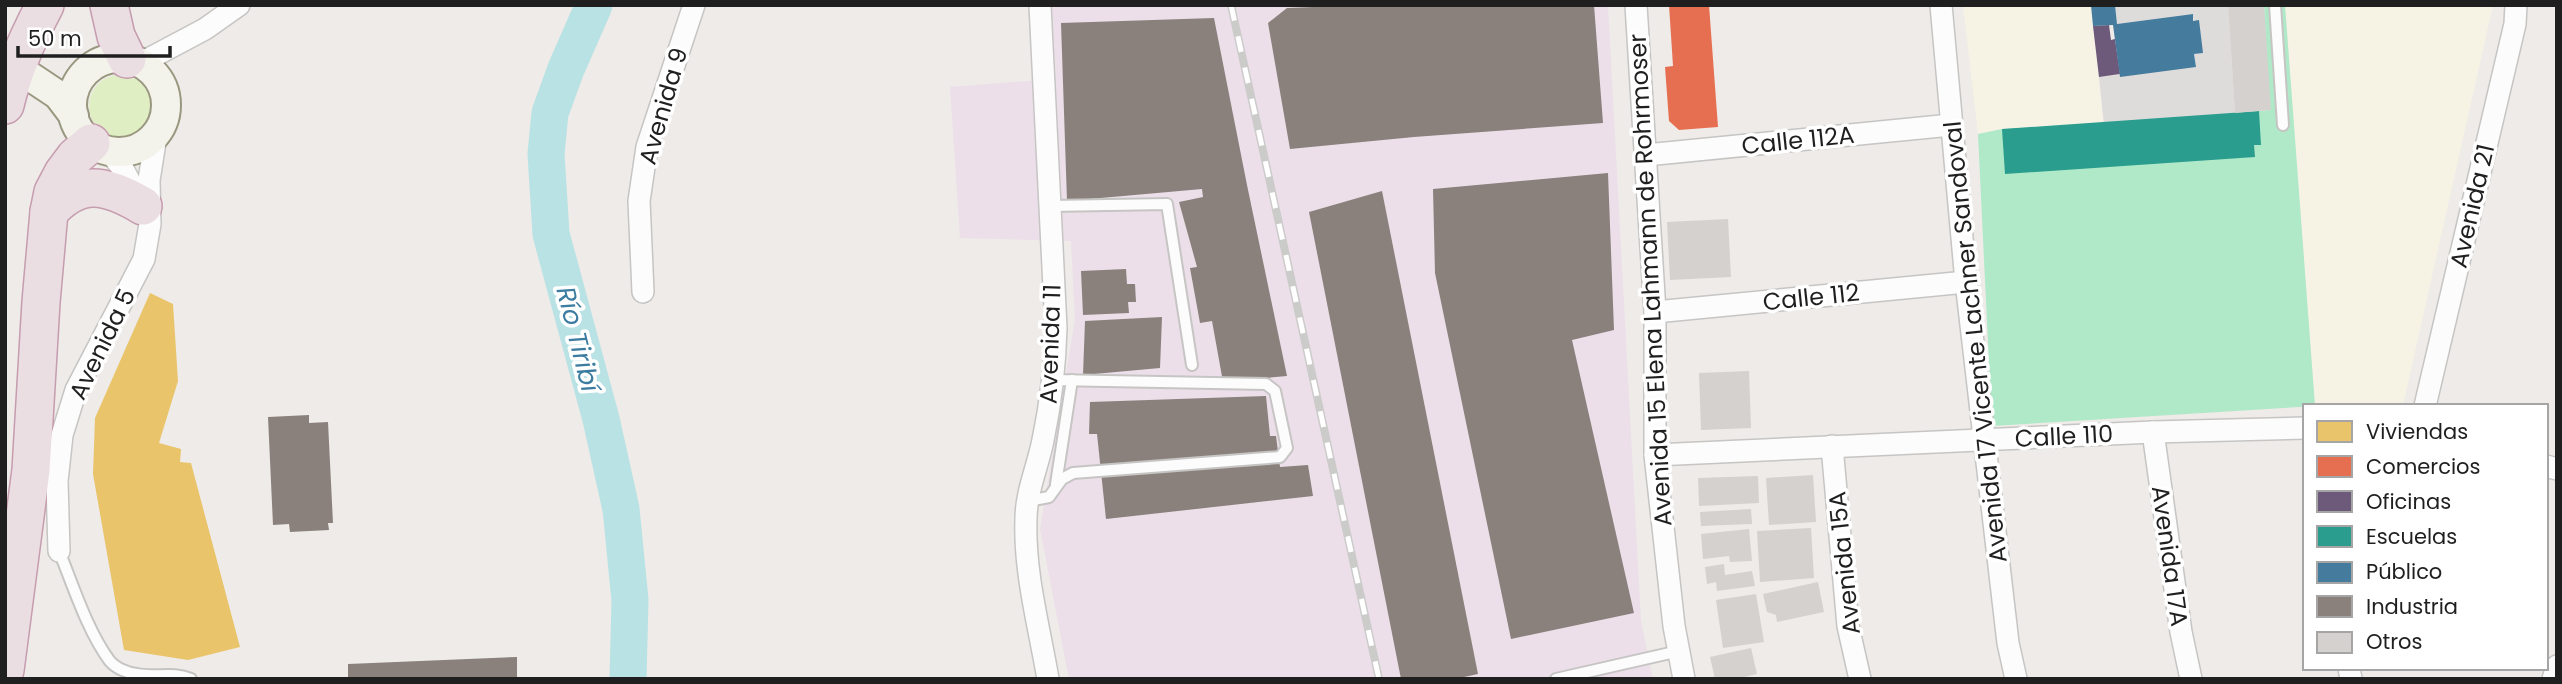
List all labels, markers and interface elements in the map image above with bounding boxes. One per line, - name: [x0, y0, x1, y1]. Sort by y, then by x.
- scale bar: [18, 14, 170, 58]
- text: 50 m: [28, 24, 82, 53]
- street label: Avenida 15 Elena Lahmann de Rohrmoser: [1621, 33, 1679, 527]
- street label: Avenida 9: [631, 44, 695, 168]
- street label: Calle 112A: [1740, 118, 1856, 162]
- street label: Avenida 17 Vicente Lachner Sandoval: [1935, 120, 2015, 564]
- street label: Avenida 21: [2442, 141, 2502, 271]
- street label: Calle 112: [1761, 276, 1861, 318]
- street label: Avenida 5: [61, 283, 143, 405]
- water label: Río Tiribí: [548, 283, 609, 398]
- street label: Avenida 11: [1031, 283, 1069, 405]
- legend: [2303, 404, 2548, 670]
- street label: Calle 110: [2014, 417, 2114, 455]
- text: Viviendas: [2366, 417, 2468, 446]
- text: Comercios: [2366, 452, 2480, 481]
- street label: Avenida 17A: [2144, 484, 2196, 628]
- text: Oficinas: [2366, 487, 2451, 516]
- street label: Avenida 15A: [1820, 490, 1868, 636]
- text: Escuelas: [2366, 522, 2457, 551]
- text: Público: [2366, 557, 2442, 586]
- text: Industria: [2366, 592, 2458, 621]
- text: Otros: [2366, 627, 2422, 656]

